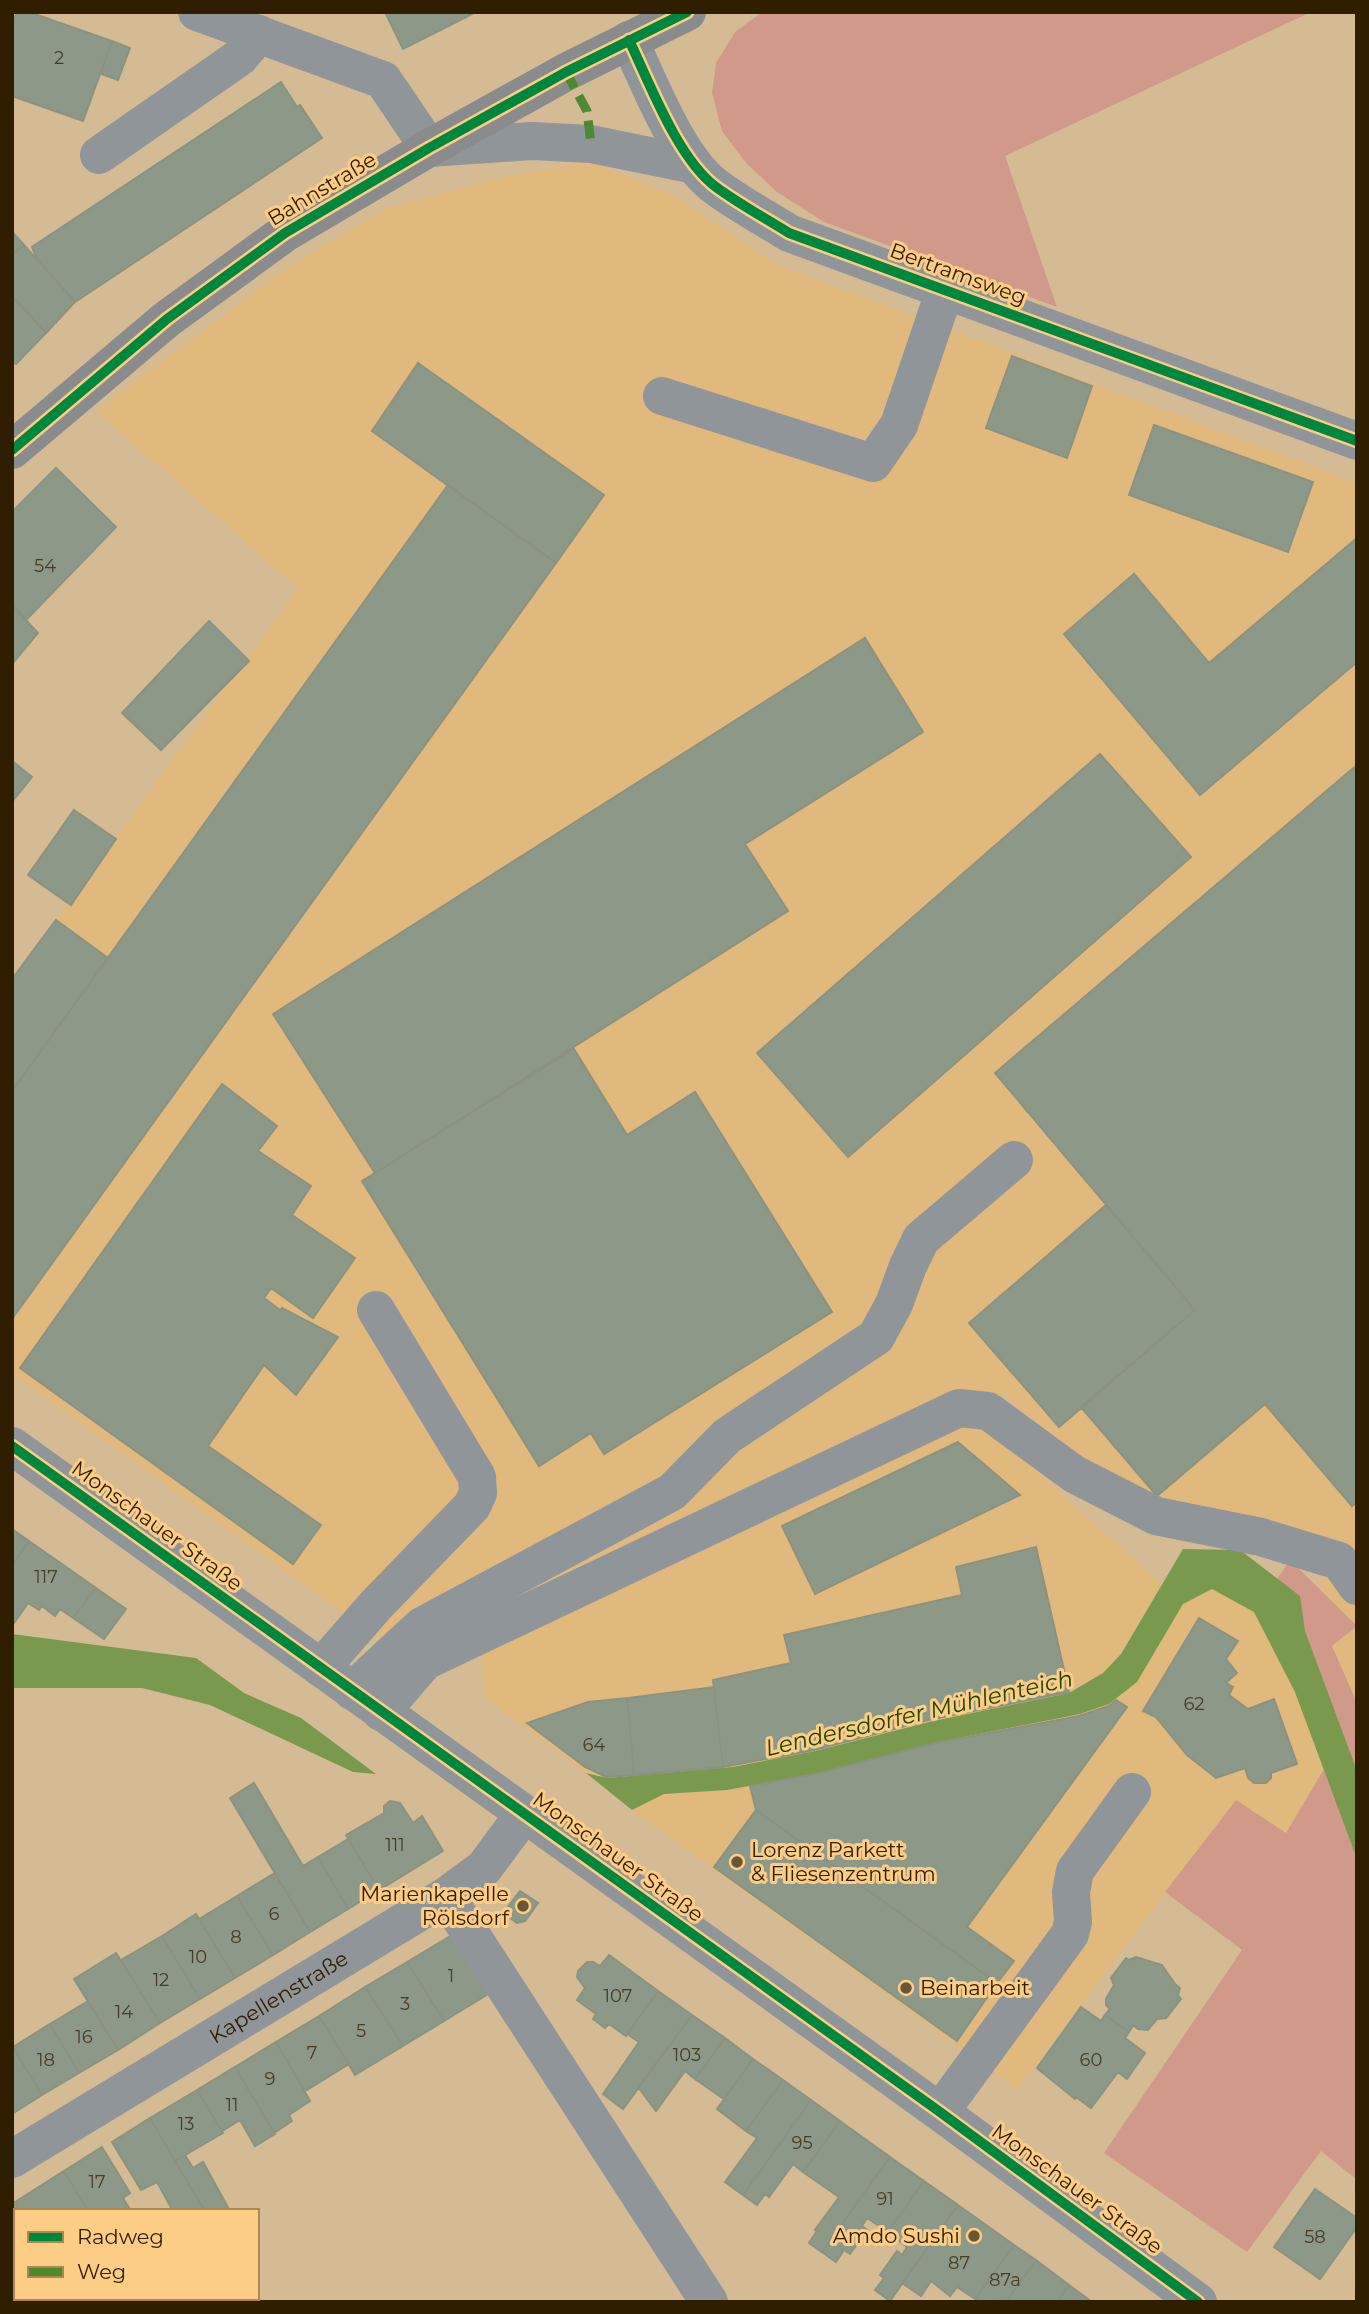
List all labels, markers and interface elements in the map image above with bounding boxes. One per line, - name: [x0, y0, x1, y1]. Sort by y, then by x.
- house number: 2: [54, 47, 64, 69]
- street label: Bahnstraße: [263, 146, 380, 231]
- street label: Bertramsweg: [887, 237, 1030, 310]
- house number: 54: [34, 555, 56, 577]
- street label: Monschauer Straße: [67, 1455, 247, 1596]
- house number: 117: [34, 1566, 58, 1588]
- water label: Lendersdorfer Mühlenteich: [763, 1664, 1075, 1762]
- house number: 62: [1183, 1693, 1205, 1715]
- house number: 64: [583, 1734, 606, 1756]
- street label: Monschauer Straße: [528, 1786, 708, 1927]
- house number: 111: [385, 1834, 405, 1856]
- place label: Lorenz Parkett & Fliesenzentrum: [751, 1837, 936, 1886]
- marker: Lorenz Parkett & Fliesenzentrum: [729, 1854, 745, 1870]
- place label: Marienkapelle Rölsdorf: [360, 1881, 510, 1930]
- marker: Marienkapelle Rölsdorf: [515, 1898, 531, 1914]
- house number: 6: [269, 1903, 280, 1925]
- house number: 8: [230, 1926, 242, 1948]
- street label: Kapellenstraße: [205, 1945, 352, 2048]
- house number: 10: [189, 1946, 207, 1968]
- house number: 1: [448, 1965, 454, 1987]
- house number: 12: [153, 1969, 169, 1991]
- place label: Beinarbeit: [920, 1975, 1030, 2000]
- marker: Beinarbeit: [898, 1980, 914, 1996]
- house number: 107: [604, 1985, 632, 2007]
- house number: 3: [400, 1993, 410, 2015]
- house number: 14: [115, 2001, 133, 2023]
- house number: 5: [356, 2020, 366, 2042]
- house number: 16: [75, 2026, 93, 2048]
- house number: 7: [307, 2042, 317, 2064]
- house number: 103: [673, 2044, 701, 2066]
- house number: 18: [37, 2049, 55, 2071]
- house number: 60: [1080, 2049, 1102, 2071]
- house number: 9: [265, 2068, 276, 2090]
- house number: 11: [226, 2094, 239, 2116]
- house number: 13: [178, 2113, 194, 2135]
- street label: Monschauer Straße: [987, 2118, 1167, 2259]
- house number: 95: [791, 2132, 813, 2154]
- house number: 17: [88, 2171, 106, 2193]
- house number: 91: [876, 2188, 894, 2210]
- legend: [14, 2209, 259, 2300]
- place label: Amdo Sushi: [833, 2223, 960, 2248]
- text: Radweg: [77, 2224, 164, 2249]
- house number: 58: [1304, 2226, 1326, 2248]
- marker: Amdo Sushi: [966, 2228, 982, 2244]
- house number: 87: [948, 2252, 970, 2274]
- text: Weg: [77, 2259, 126, 2284]
- house number: 87a: [989, 2269, 1021, 2291]

